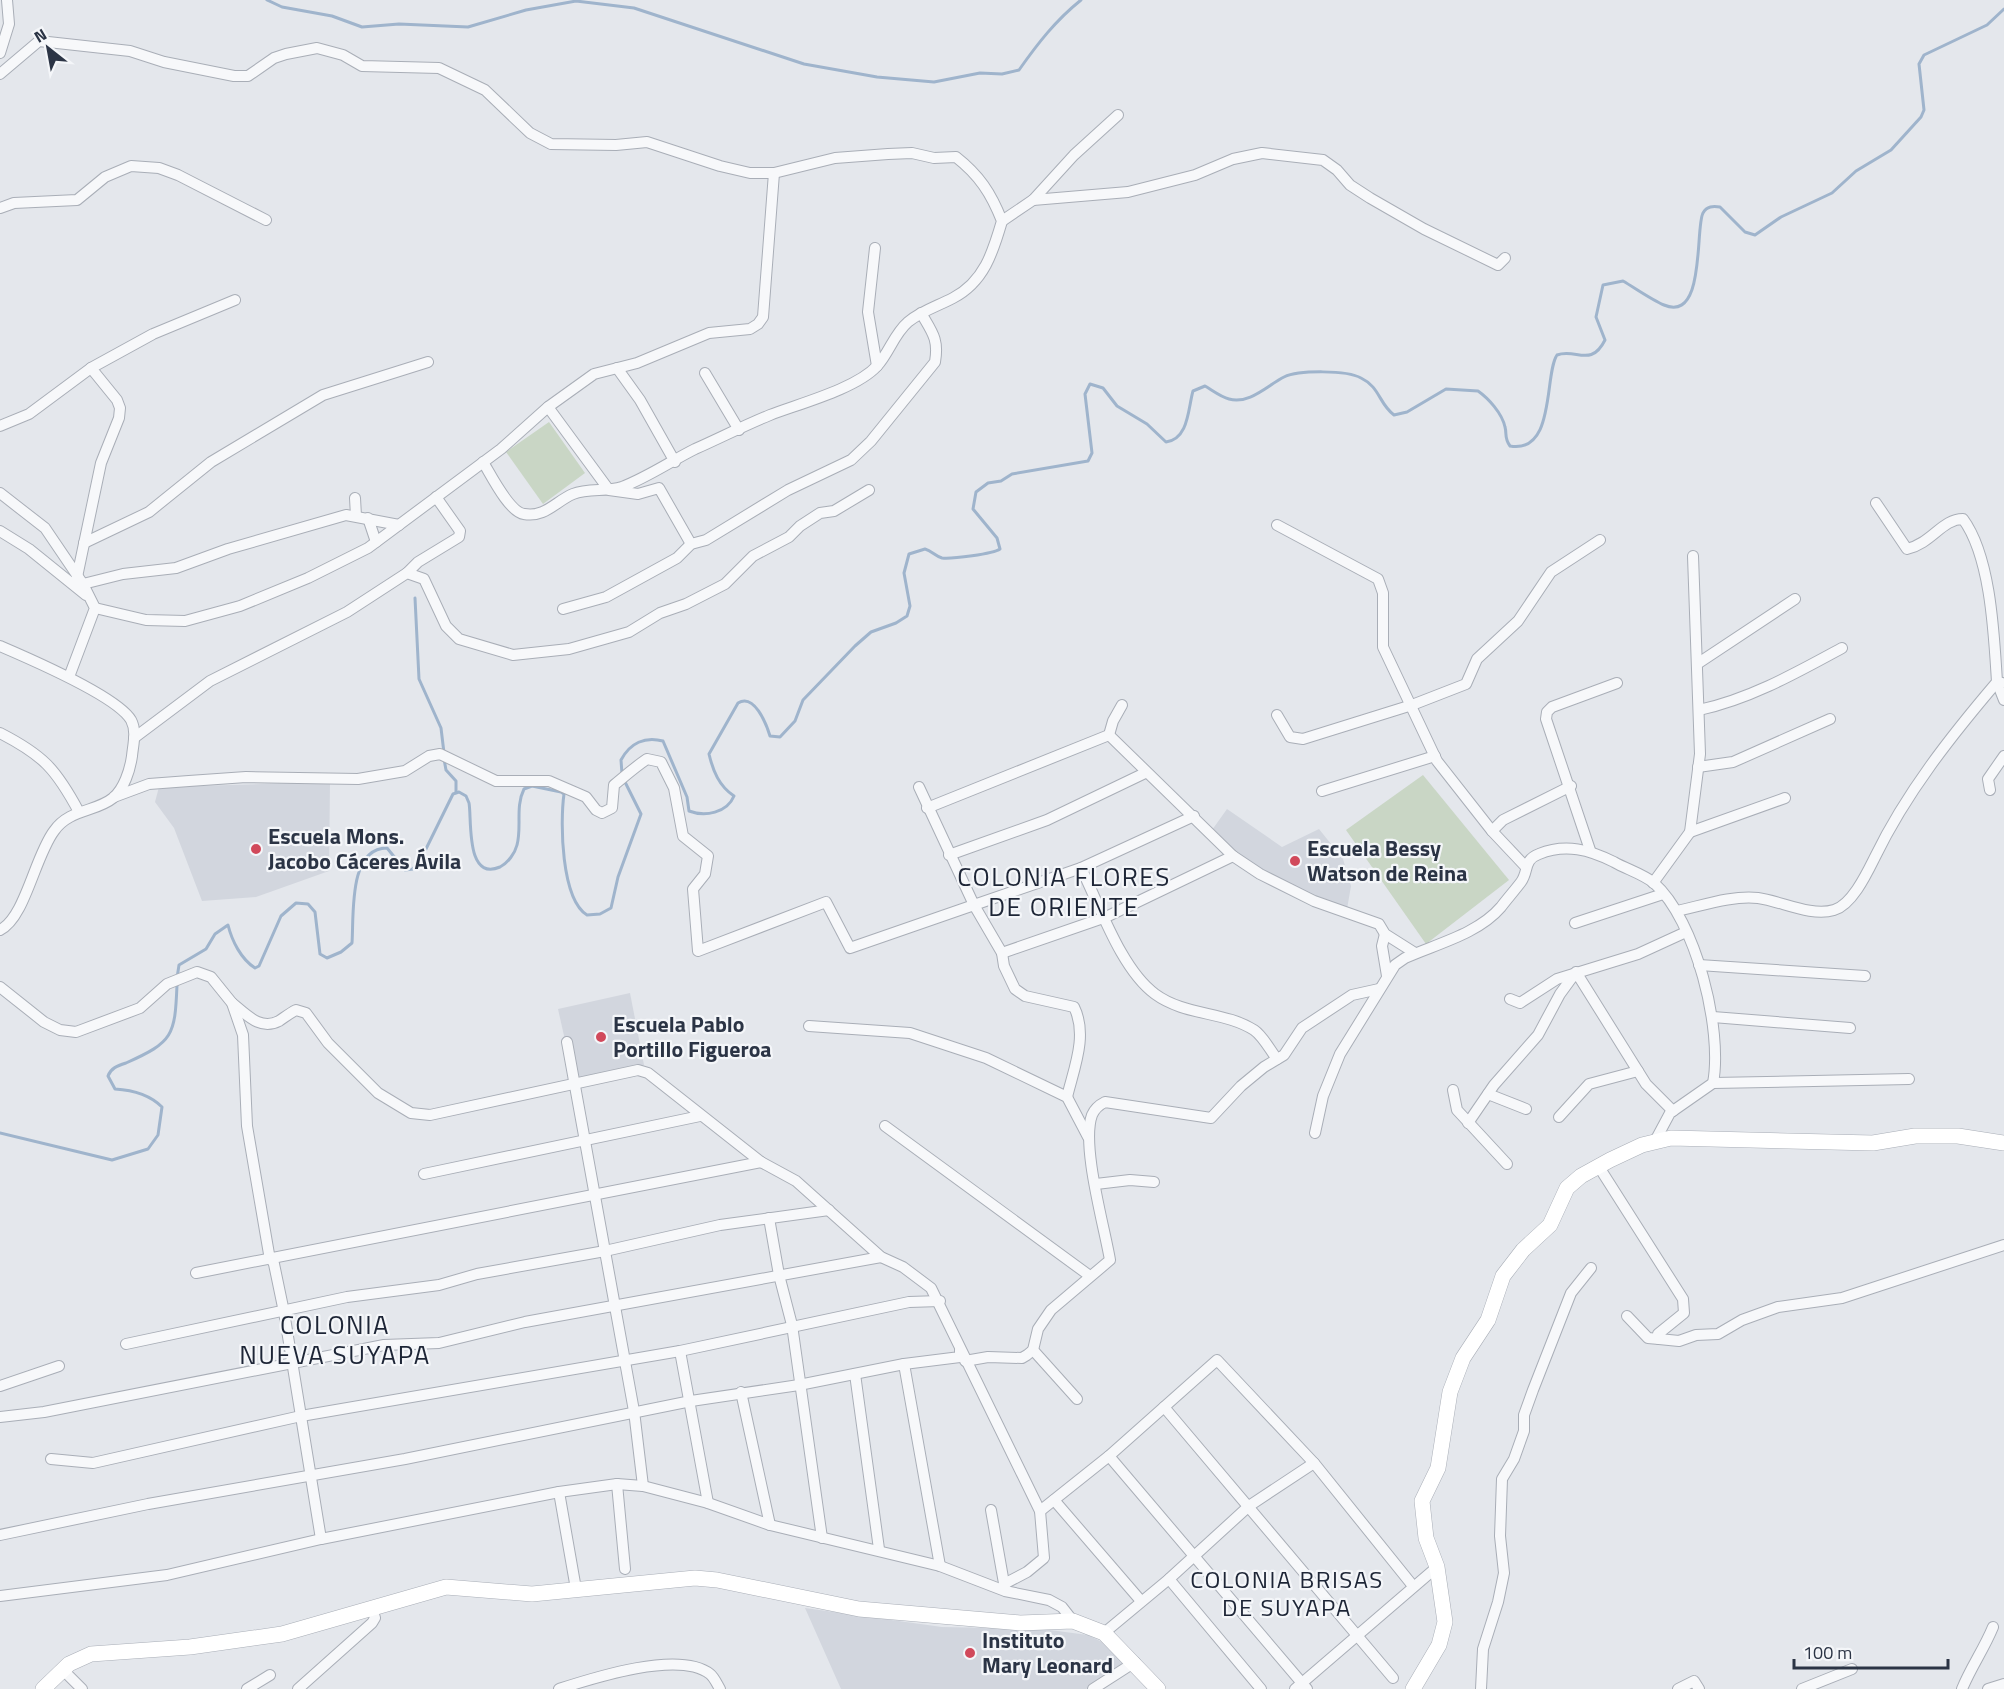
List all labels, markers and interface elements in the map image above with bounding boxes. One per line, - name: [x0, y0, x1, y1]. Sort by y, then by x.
- north arrow: [18, 18, 78, 78]
- text: N: [29, 22, 51, 48]
- place label: Escuela Mons. Jacobo Cáceres Ávila: [268, 819, 461, 878]
- place label: Escuela Bessy Watson de Reina: [1307, 831, 1467, 890]
- marker: Escuela Mons. Jacobo Cáceres Ávila: [249, 842, 263, 856]
- marker: Escuela Bessy Watson de Reina: [1288, 854, 1302, 868]
- district label: COLONIA FLORES DE ORIENTE: [957, 857, 1171, 926]
- place label: Escuela Pablo Portillo Figueroa: [613, 1007, 772, 1066]
- marker: Escuela Pablo Portillo Figueroa: [594, 1030, 608, 1044]
- district label: COLONIA NUEVA SUYAPA: [239, 1305, 431, 1374]
- district label: COLONIA BRISAS DE SUYAPA: [1190, 1561, 1384, 1625]
- place label: Instituto Mary Leonard: [982, 1623, 1113, 1682]
- scale bar: [1794, 1632, 1948, 1670]
- text: 100 m: [1803, 1639, 1852, 1666]
- marker: Instituto Mary Leonard: [963, 1646, 977, 1660]

